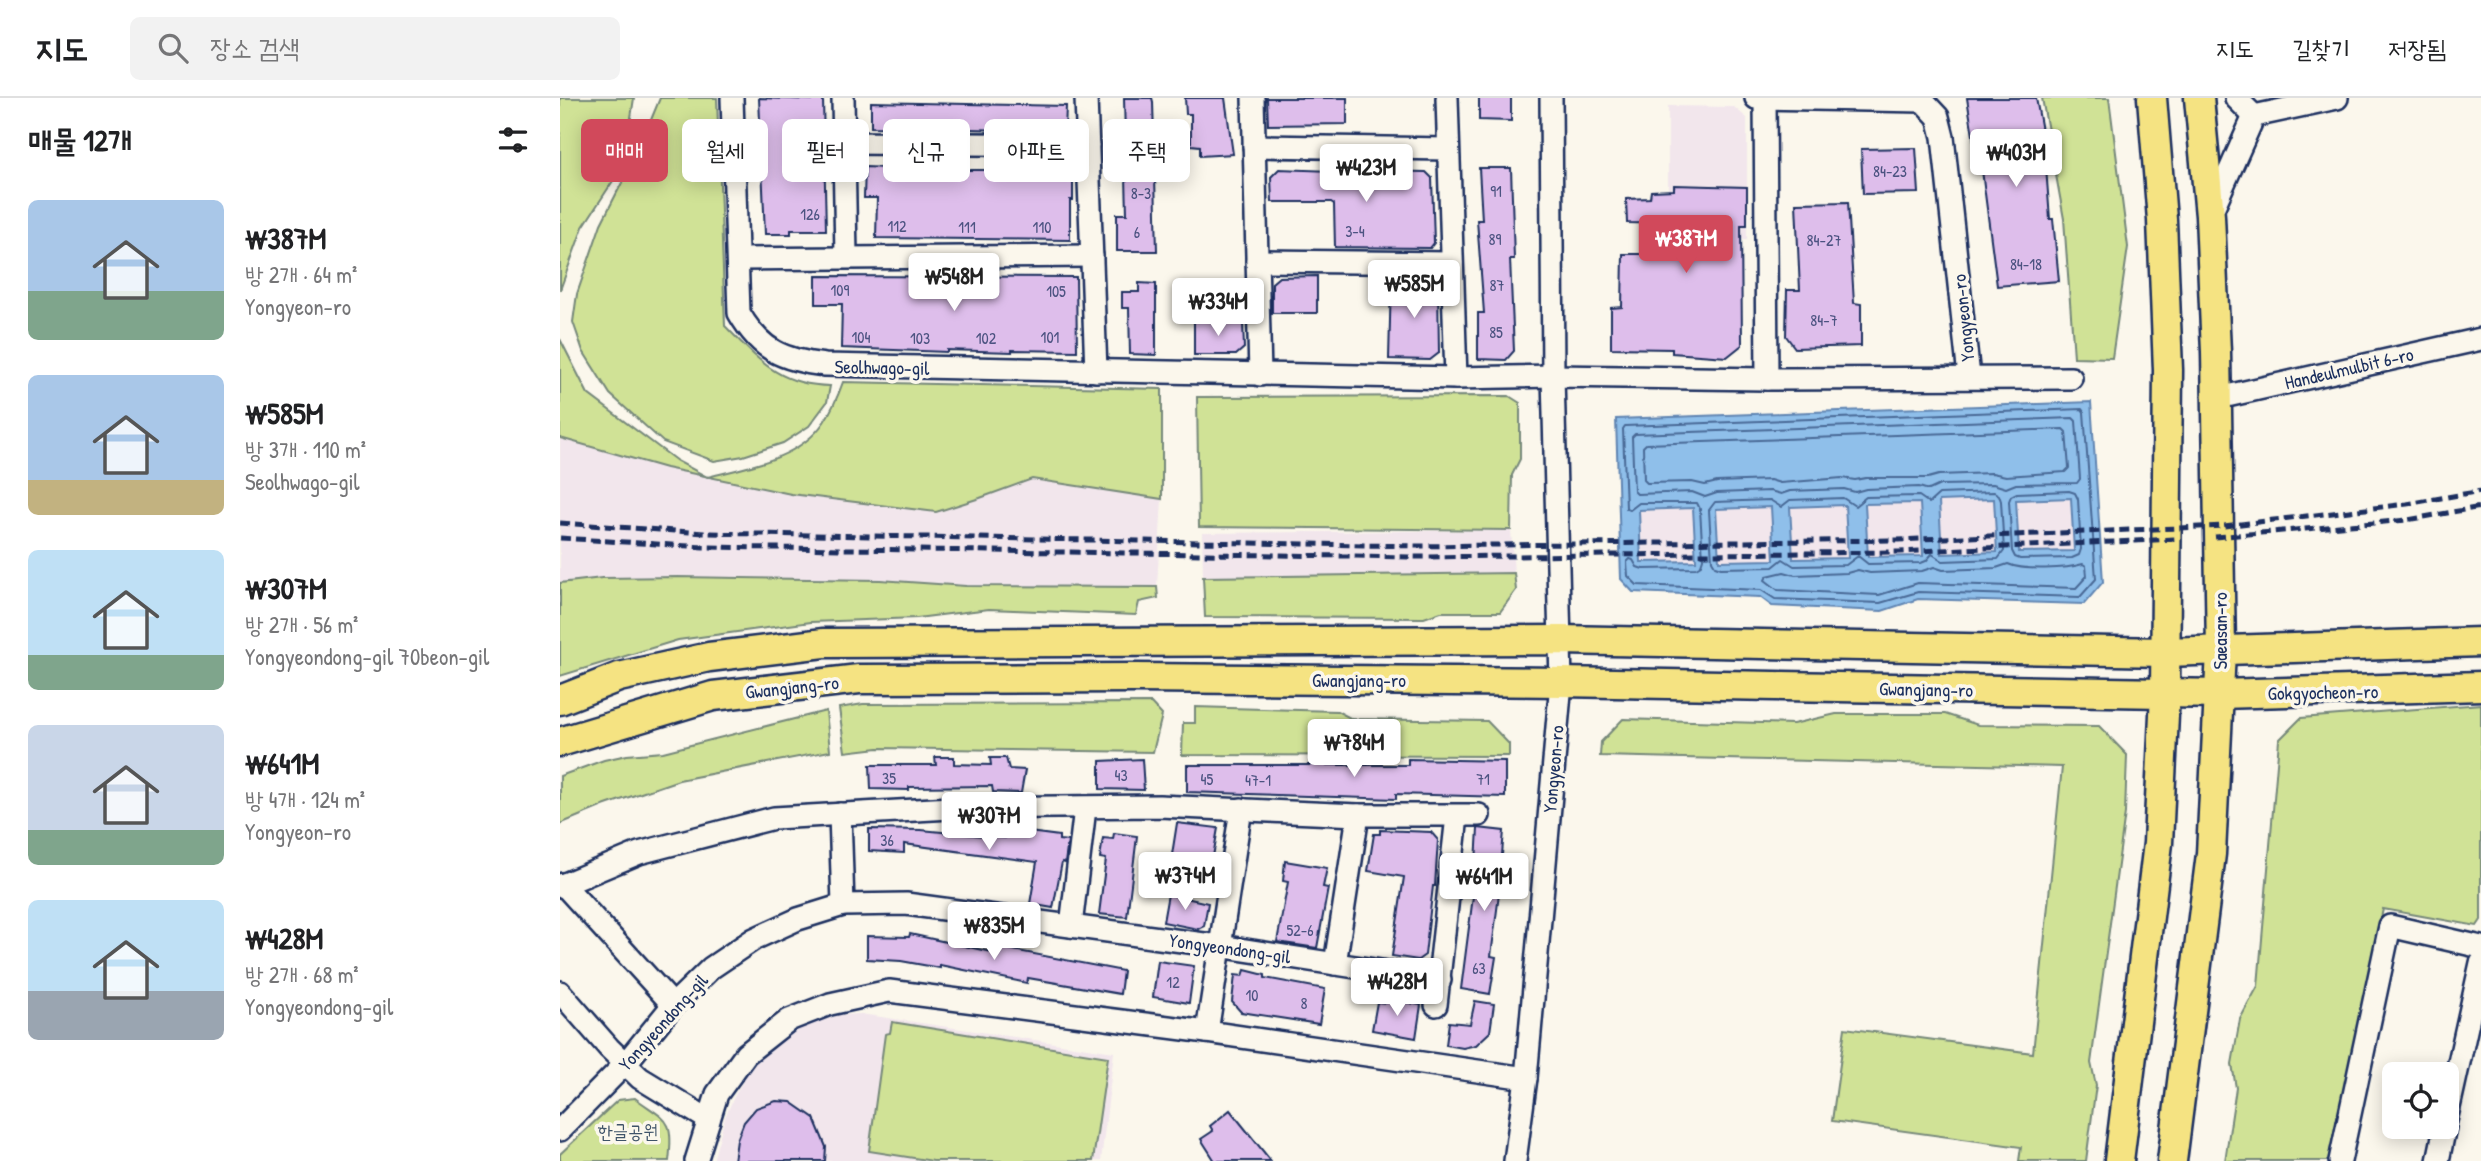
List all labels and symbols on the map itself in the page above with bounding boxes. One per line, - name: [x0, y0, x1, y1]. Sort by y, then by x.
- pin: ₩403M: [1967, 130, 2065, 189]
- pin: ₩423M: [1317, 144, 1415, 204]
- house number: 84-23: [1873, 160, 1907, 182]
- house number: 91: [1490, 180, 1502, 202]
- house number: 8-3: [1131, 182, 1151, 204]
- house number: 126: [800, 203, 820, 225]
- house number: 112: [887, 215, 907, 237]
- house number: 111: [958, 216, 976, 238]
- house number: 110: [1033, 216, 1051, 238]
- pin: ₩387M: [1637, 216, 1735, 275]
- house number: 3-4: [1345, 220, 1365, 242]
- house number: 6: [1134, 221, 1140, 243]
- house number: 89: [1489, 228, 1502, 250]
- house number: 84-27: [1807, 229, 1841, 251]
- house number: 84-18: [2010, 253, 2042, 275]
- pin: ₩548M: [905, 254, 1003, 313]
- pin: ₩585M: [1365, 260, 1463, 320]
- street label: Yongyeon-ro: [1945, 273, 1981, 363]
- house number: 87: [1490, 274, 1504, 296]
- pin: ₩334M: [1169, 278, 1267, 338]
- house number: 109: [831, 279, 850, 301]
- house number: 105: [1046, 280, 1066, 302]
- house number: 84-7: [1810, 309, 1838, 331]
- house number: 85: [1489, 321, 1503, 343]
- house number: 104: [852, 326, 870, 348]
- house number: 101: [1041, 326, 1060, 348]
- house number: 103: [910, 327, 930, 349]
- house number: 102: [976, 327, 997, 349]
- street label: Handeulmulbit 6-ro: [2282, 340, 2416, 395]
- street label: Seolhwago-gil: [834, 353, 931, 381]
- street label: Saeasan-ro: [2207, 592, 2233, 670]
- street label: Gwangjang-ro: [1312, 667, 1406, 693]
- street label: Gwangjang-ro: [744, 669, 840, 705]
- street label: Gwangjang-ro: [1879, 675, 1974, 703]
- street label: Gokgyocheon-ro: [2267, 678, 2379, 706]
- pin: ₩784M: [1305, 720, 1403, 779]
- street label: Yongyeon-ro: [1536, 724, 1570, 814]
- house number: 43: [1114, 764, 1128, 786]
- house number: 35: [882, 767, 896, 789]
- house number: 45: [1201, 768, 1214, 790]
- house number: 71: [1476, 768, 1490, 790]
- house number: 47-1: [1245, 769, 1271, 791]
- pin: ₩307M: [940, 792, 1038, 852]
- house number: 36: [880, 829, 894, 851]
- pin: ₩374M: [1136, 852, 1234, 912]
- pin: ₩641M: [1435, 854, 1533, 913]
- pin: ₩835M: [945, 902, 1043, 962]
- house number: 52-6: [1286, 919, 1314, 941]
- street label: Yongyeondong-gil: [1168, 927, 1293, 970]
- house number: 63: [1472, 957, 1486, 979]
- pin: ₩428M: [1348, 958, 1446, 1018]
- street label: Yongyeondong-gil: [612, 967, 714, 1076]
- house number: 12: [1166, 971, 1180, 993]
- house number: 10: [1246, 984, 1258, 1006]
- house number: 8: [1301, 992, 1308, 1014]
- park label: 한글공원: [597, 1118, 659, 1144]

